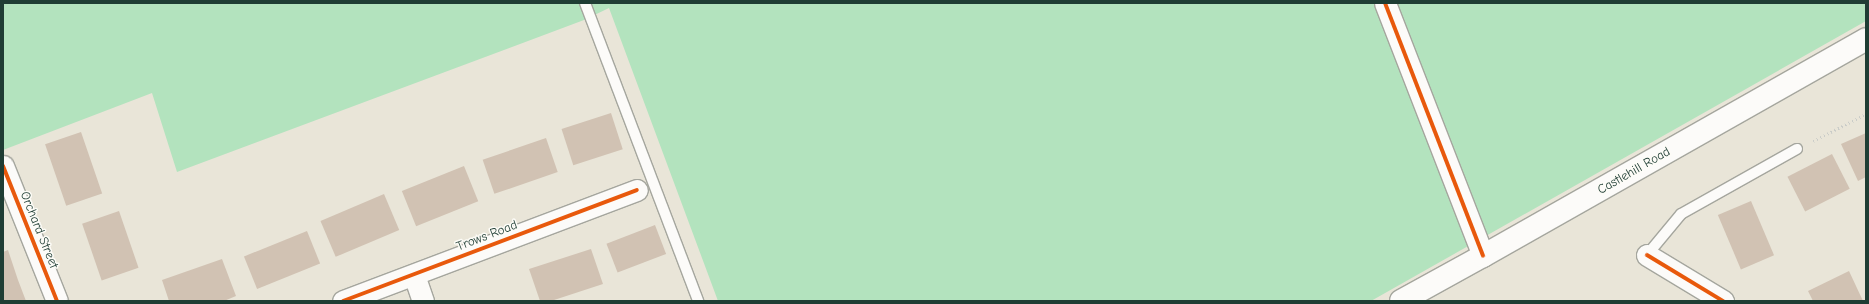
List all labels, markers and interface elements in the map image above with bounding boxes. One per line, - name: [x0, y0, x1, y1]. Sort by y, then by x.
- street label: Castlehill Road: [1595, 144, 1673, 198]
- street label: Orchard Street: [16, 189, 62, 271]
- street label: Trows Road: [454, 217, 520, 255]

